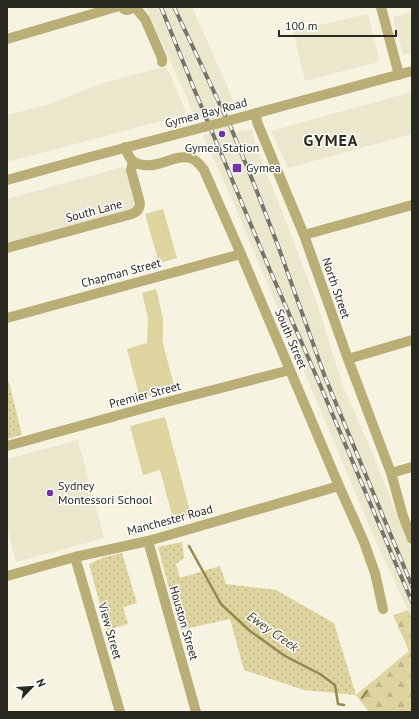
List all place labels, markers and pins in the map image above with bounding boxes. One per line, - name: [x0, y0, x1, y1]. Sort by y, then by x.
- marker: Gymea Station: [217, 129, 227, 139]
- place label: Gymea Station: [185, 140, 259, 155]
- place label: Gymea: [246, 160, 281, 175]
- marker: Gymea: [231, 162, 243, 174]
- place label: Sydney Montessori School: [58, 478, 153, 507]
- marker: Sydney Montessori School: [45, 488, 55, 498]

